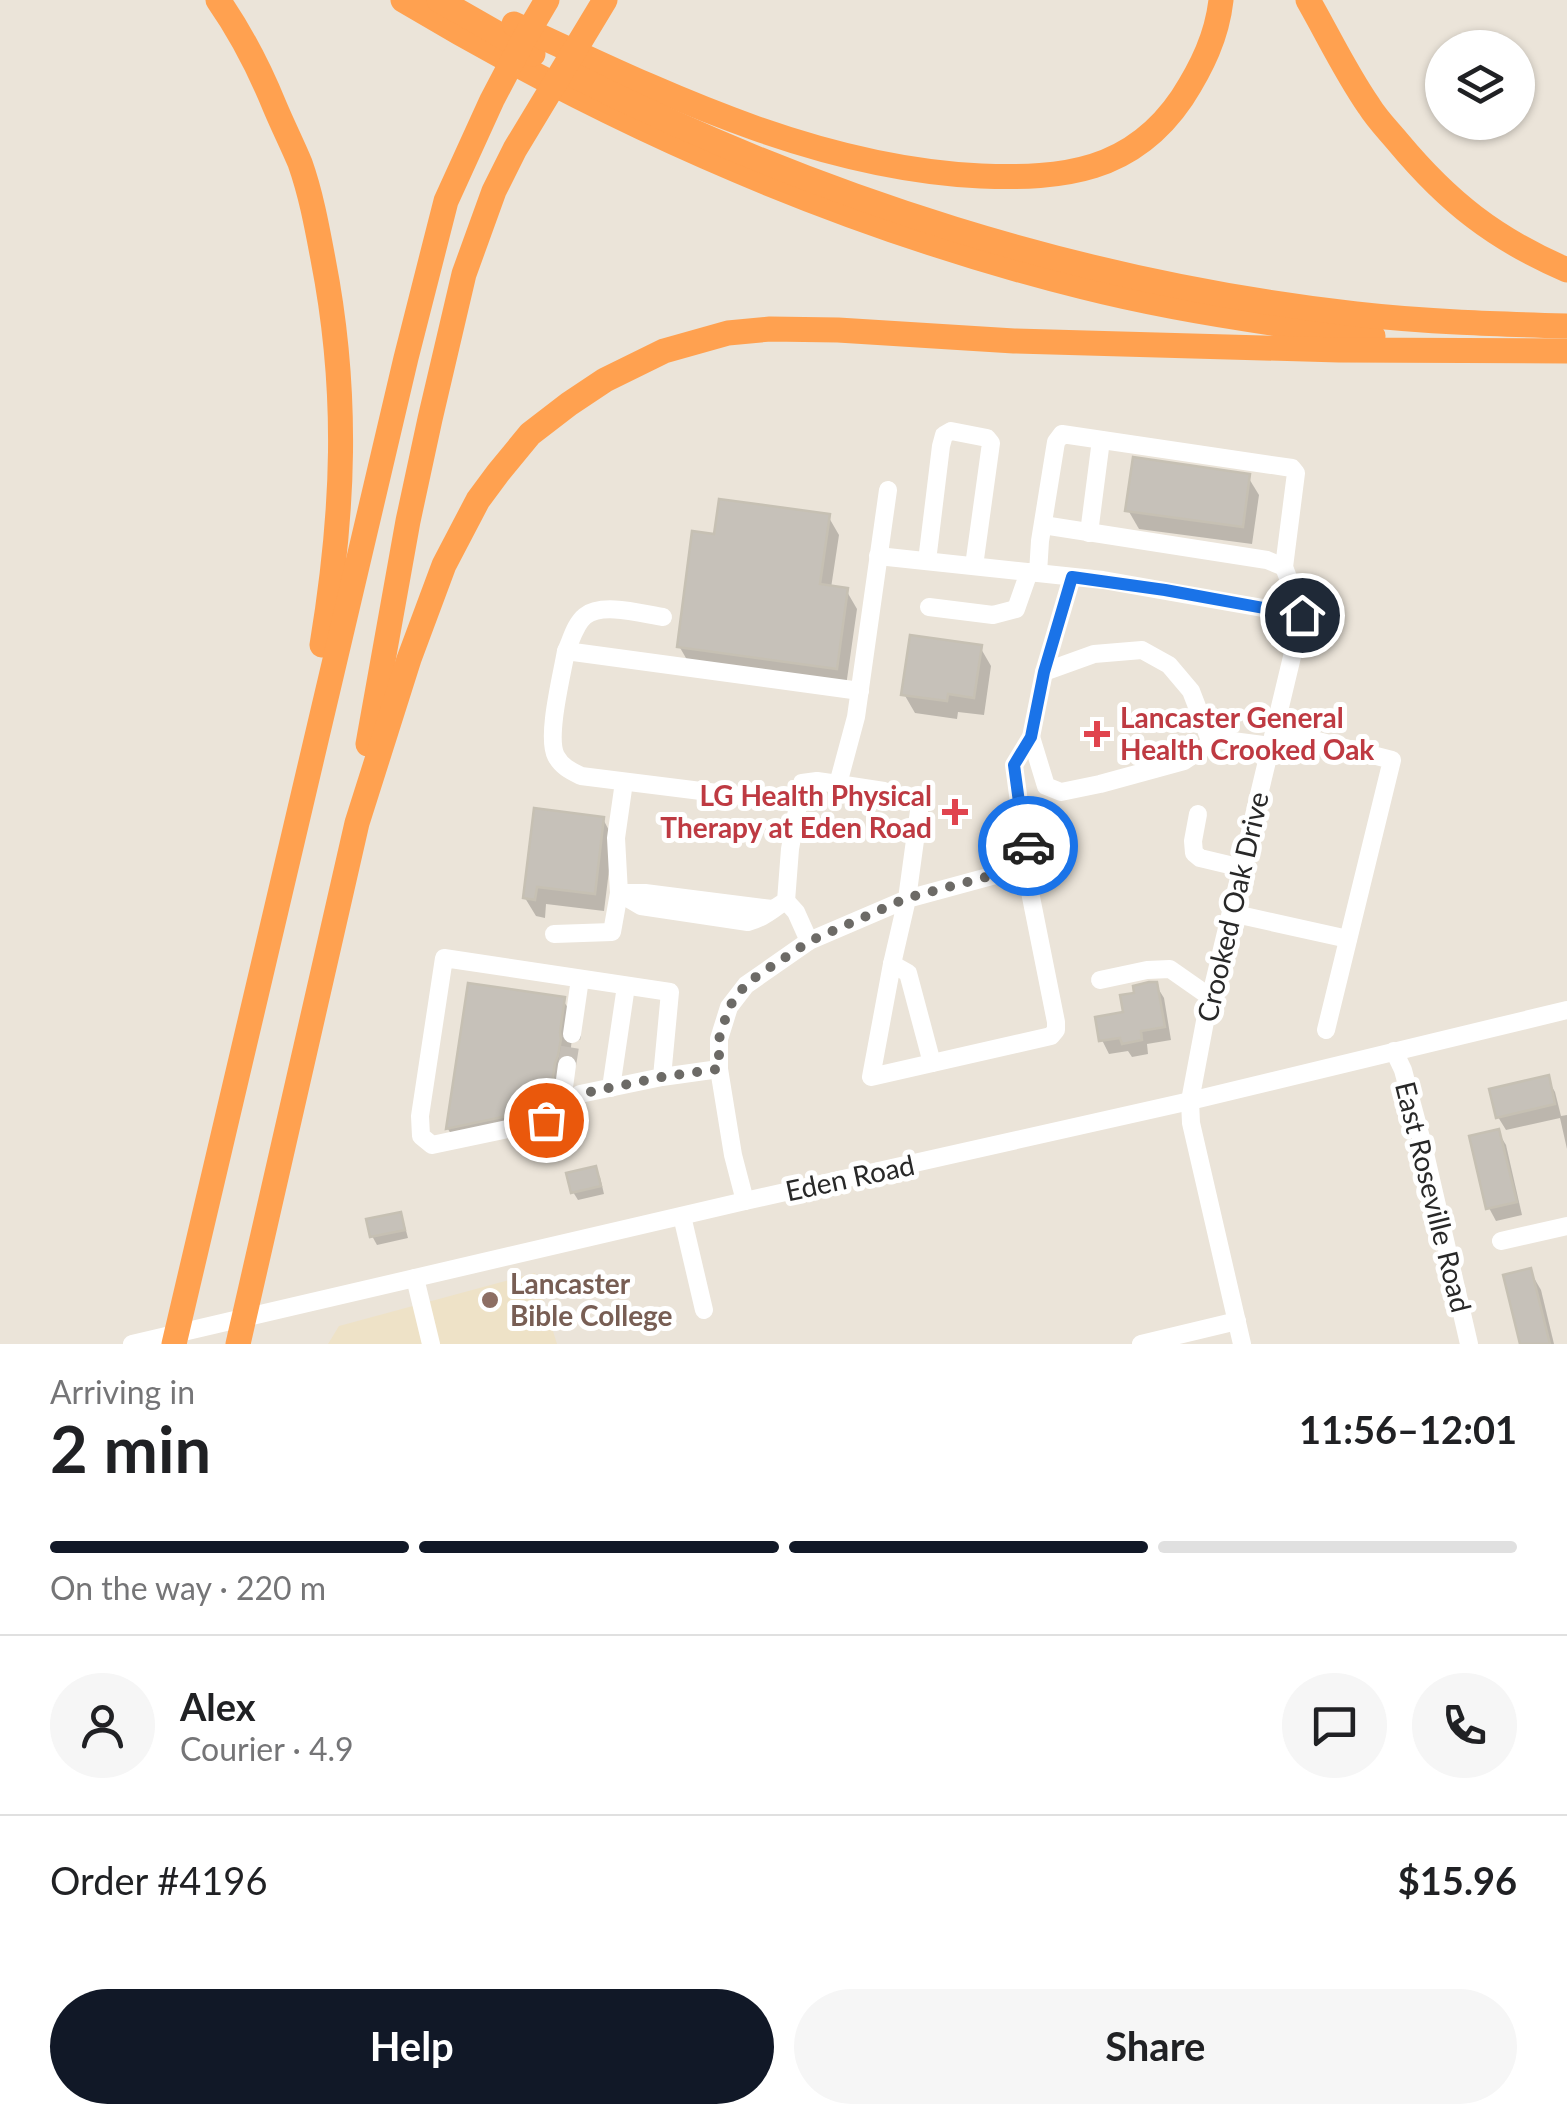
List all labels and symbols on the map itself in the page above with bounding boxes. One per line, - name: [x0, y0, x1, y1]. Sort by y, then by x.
- pin: [1260, 573, 1345, 658]
- place label: Lancaster General Health Crooked Oak: [1120, 700, 1374, 766]
- marker: Lancaster General Health Crooked Oak: [1084, 721, 1110, 747]
- place label: LG Health Physical Therapy at Eden Road: [660, 778, 932, 844]
- street label: Crooked Oak Drive: [1189, 788, 1275, 1025]
- courier: [978, 796, 1078, 896]
- marker: LG Health Physical Therapy at Eden Road: [942, 799, 968, 825]
- pin: [504, 1078, 589, 1163]
- street label: East Roseville Road: [1389, 1078, 1479, 1316]
- street label: Eden Road: [782, 1147, 917, 1207]
- place label: Lancaster Bible College: [510, 1266, 673, 1332]
- marker: Lancaster Bible College: [479, 1289, 501, 1311]

